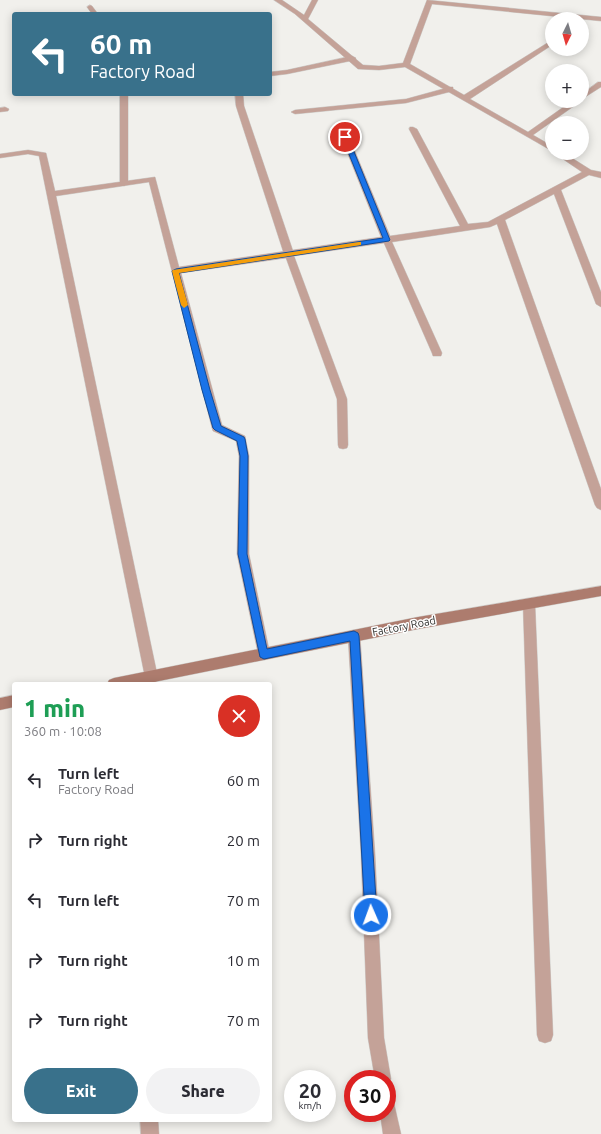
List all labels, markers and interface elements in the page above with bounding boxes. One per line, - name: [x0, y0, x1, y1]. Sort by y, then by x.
- north arrow: [545, 12, 589, 56]
- map controls: [545, 12, 589, 160]
- icon: left: [24, 28, 76, 80]
- text: 60 m: [90, 28, 152, 59]
- text: Factory Road: [90, 61, 195, 81]
- button: +: [545, 64, 589, 108]
- button: −: [545, 116, 589, 160]
- pin: [328, 120, 362, 154]
- icon: arrive: [334, 126, 356, 148]
- street label: Factory Road: [371, 614, 437, 638]
- text: 1 min: [24, 695, 85, 722]
- button: close: [218, 695, 260, 737]
- text: 360 m · 10:08: [24, 724, 102, 738]
- text: Turn left: [58, 765, 119, 782]
- icon: left: [24, 769, 46, 791]
- text: 60 m: [227, 772, 260, 789]
- text: Factory Road: [58, 782, 134, 796]
- icon: right: [24, 829, 46, 851]
- text: Turn right: [58, 832, 128, 849]
- text: 20 m: [227, 832, 260, 849]
- icon: left: [24, 889, 46, 911]
- text: Turn left: [58, 892, 119, 909]
- text: 70 m: [227, 892, 260, 909]
- position arrow: [350, 894, 392, 936]
- icon: right: [24, 949, 46, 971]
- text: Turn right: [58, 952, 128, 969]
- text: 10 m: [227, 952, 260, 969]
- icon: right: [24, 1009, 46, 1031]
- text: Turn right: [58, 1012, 128, 1029]
- text: 70 m: [227, 1012, 260, 1029]
- button: Exit: [24, 1068, 138, 1114]
- button: Share: [146, 1068, 260, 1114]
- speed limit sign: 30: [344, 1070, 396, 1122]
- text: 20: [299, 1079, 321, 1102]
- text: km/h: [298, 1100, 322, 1111]

